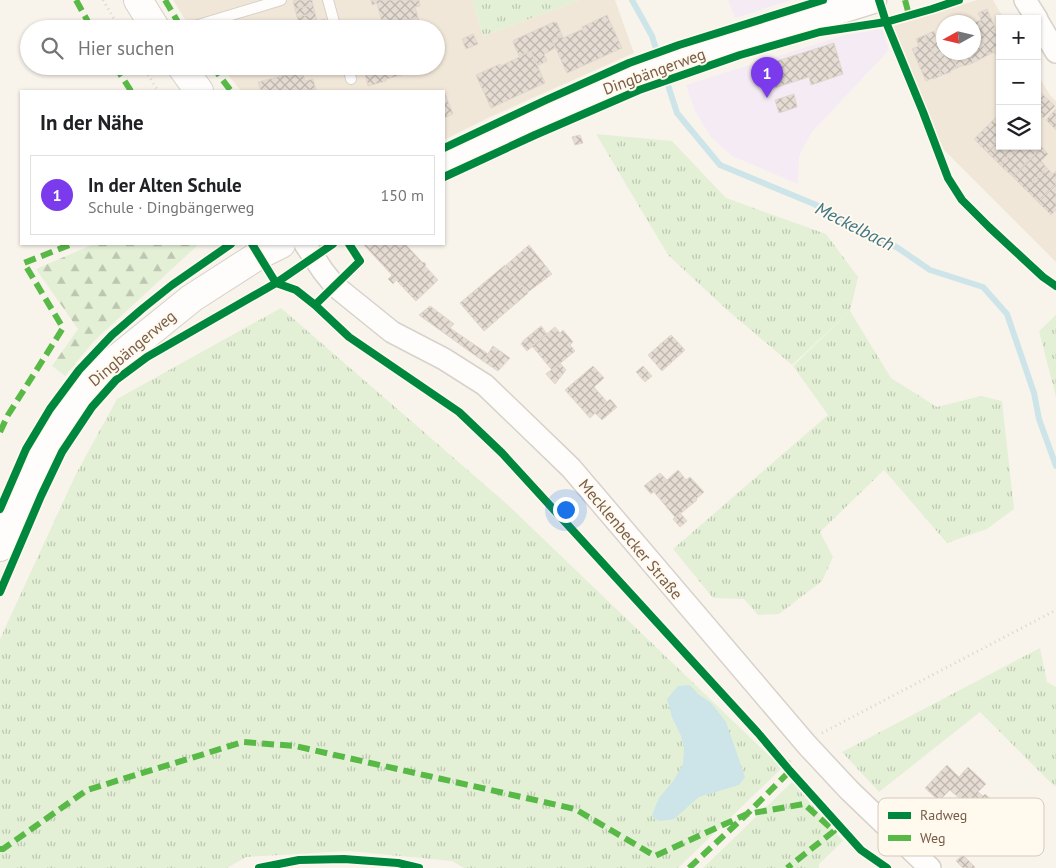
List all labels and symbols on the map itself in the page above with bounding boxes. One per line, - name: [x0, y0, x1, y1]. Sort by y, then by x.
- north arrow: [936, 15, 981, 60]
- street label: Dingbängerweg: [600, 43, 708, 99]
- pin: 1: [751, 57, 783, 98]
- water label: Meckelbach: [812, 196, 898, 256]
- street label: Dingbängerweg: [84, 306, 180, 390]
- street label: Mecklenbecker Straße: [575, 475, 687, 603]
- your location: [553, 497, 579, 523]
- legend: [878, 798, 1044, 856]
- text: Radweg: [920, 806, 967, 824]
- text: Weg: [920, 829, 945, 847]

